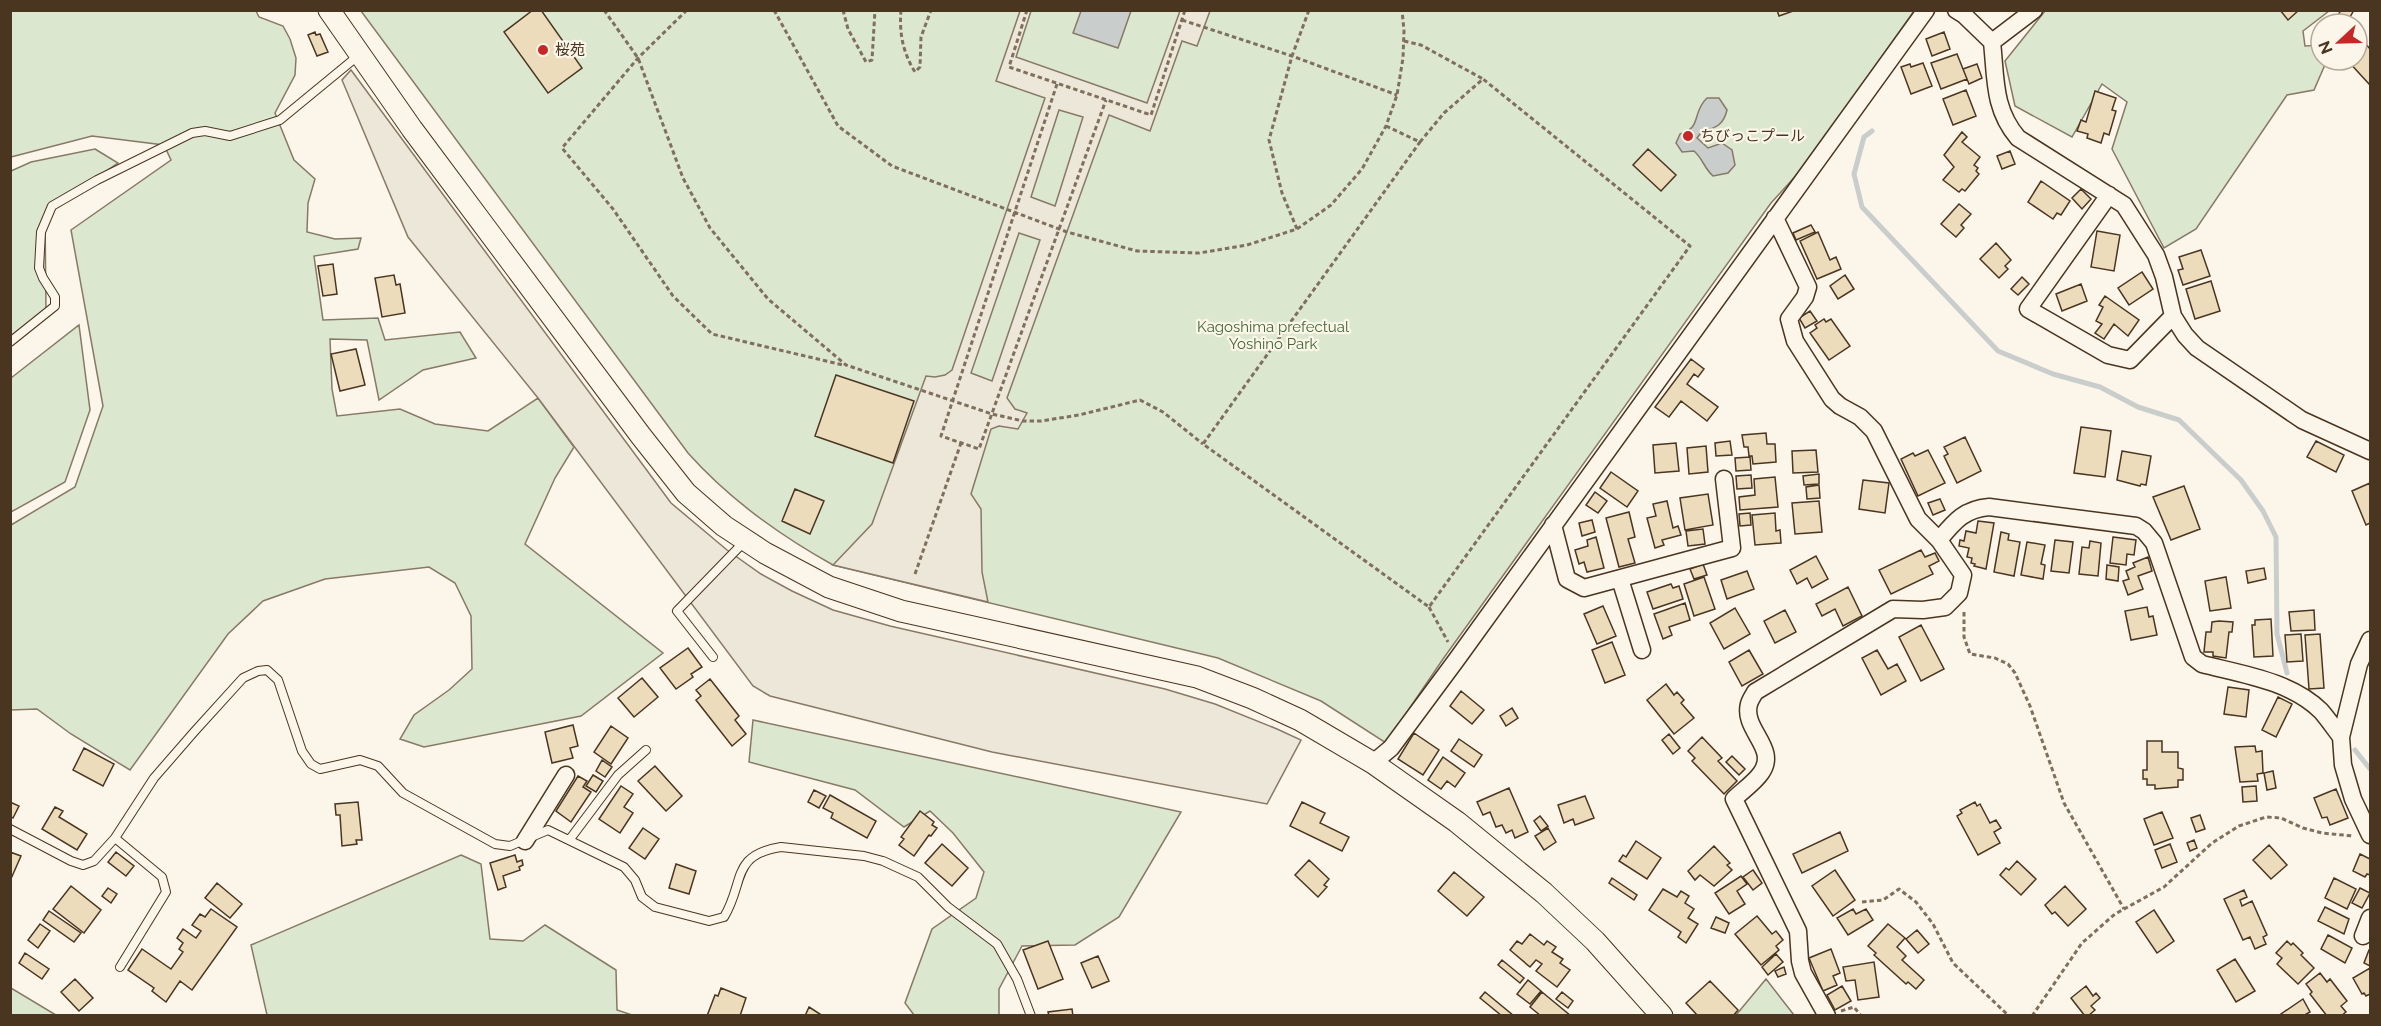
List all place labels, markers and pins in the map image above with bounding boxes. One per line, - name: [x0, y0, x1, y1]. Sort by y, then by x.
- place label: 桜苑: [555, 41, 585, 59]
- marker: 桜苑: [536, 43, 550, 57]
- place label: ちびっこプール: [1700, 127, 1805, 145]
- marker: ちびっこプール: [1681, 129, 1695, 143]

